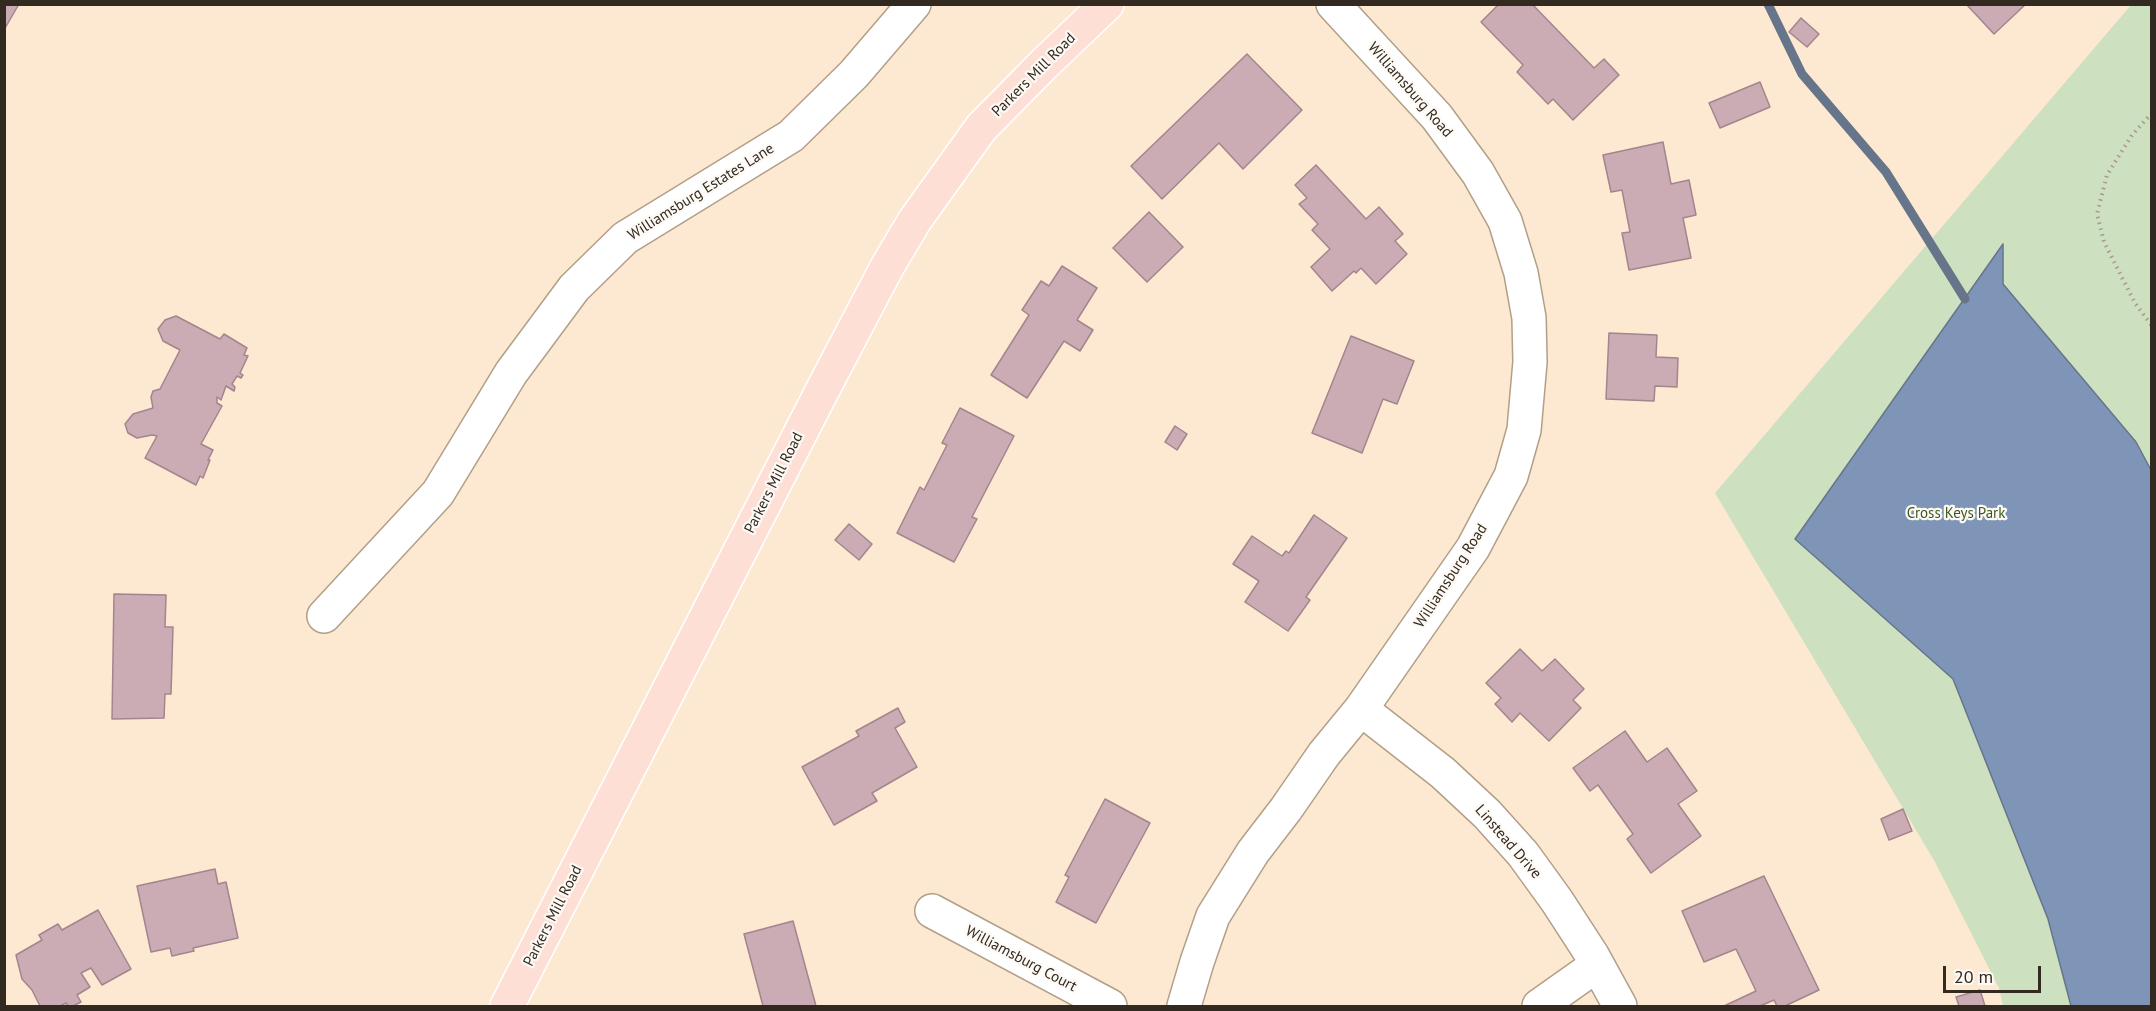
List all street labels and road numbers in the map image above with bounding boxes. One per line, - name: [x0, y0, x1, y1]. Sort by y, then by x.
- street label: Parkers Mill Road: [988, 29, 1080, 121]
- street label: Williamsburg Road: [1364, 39, 1456, 141]
- street label: Williamsburg Estates Lane: [625, 140, 777, 244]
- street label: Parkers Mill Road: [741, 430, 807, 536]
- street label: Williamsburg Road: [1411, 521, 1491, 631]
- street label: Linstead Drive: [1471, 801, 1545, 883]
- street label: Parkers Mill Road: [520, 863, 586, 969]
- street label: Williamsburg Court: [962, 922, 1080, 996]

